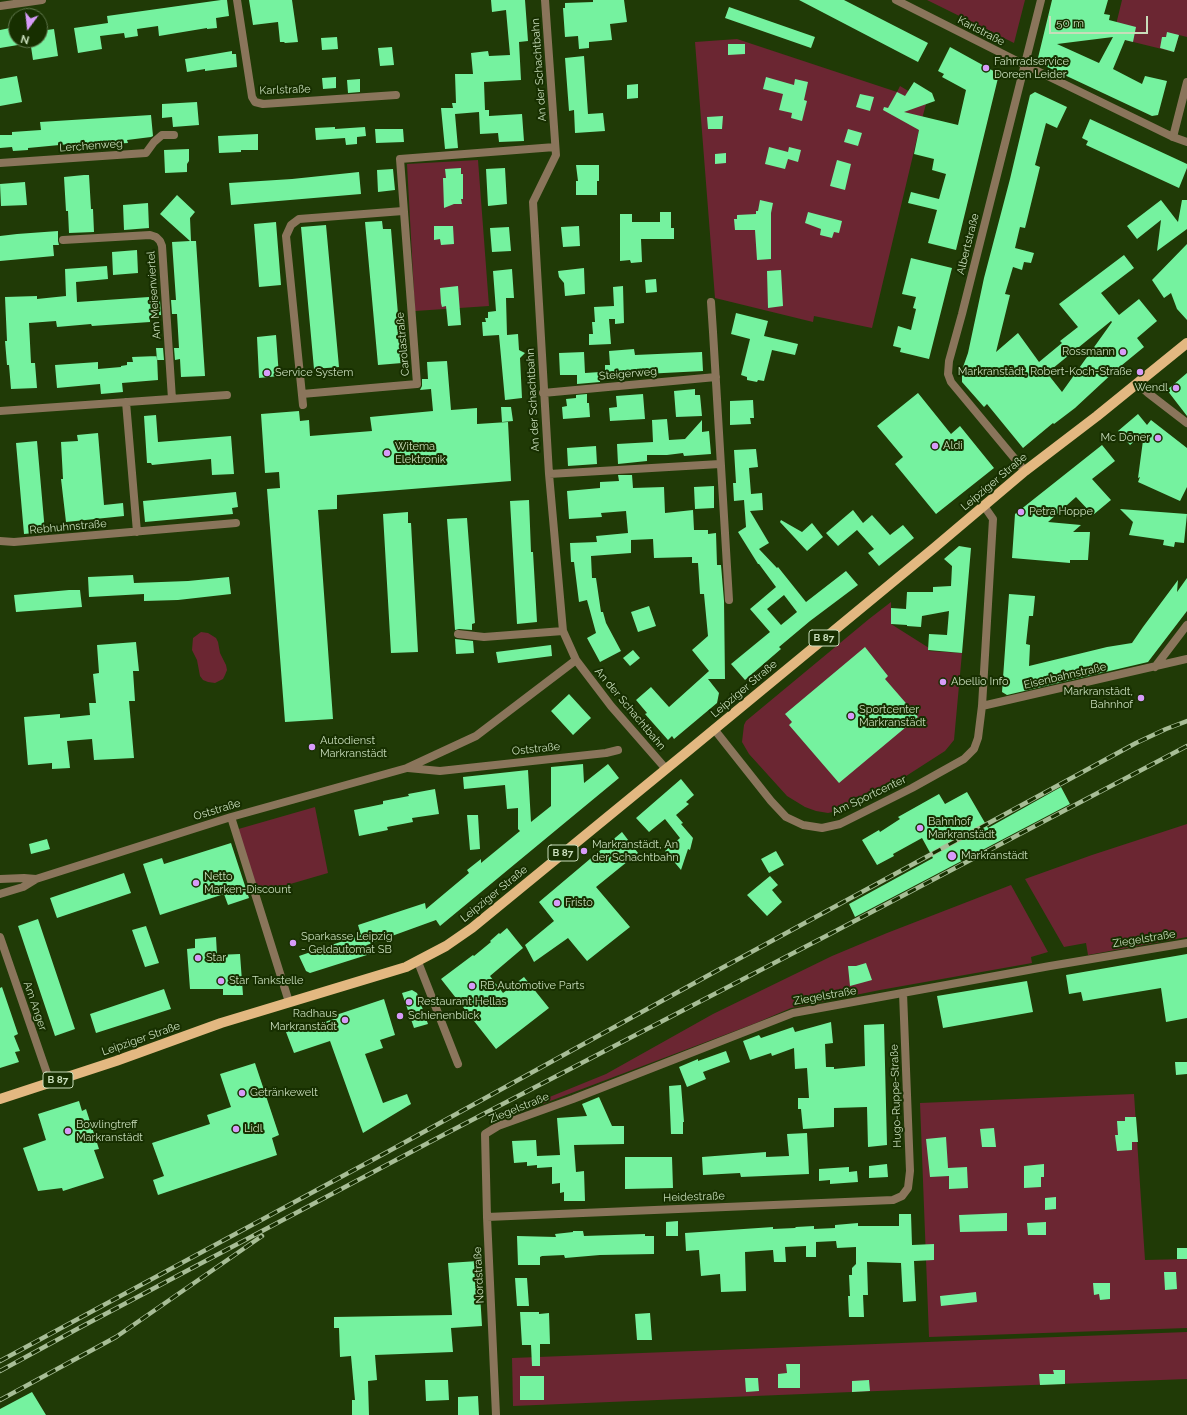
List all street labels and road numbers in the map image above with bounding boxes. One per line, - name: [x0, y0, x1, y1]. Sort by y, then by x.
- street label: Karlstraße: [955, 13, 1007, 49]
- street label: An der Schachtbahn: [529, 18, 549, 122]
- street label: Karlstraße: [259, 83, 311, 97]
- street label: Lerchenweg: [59, 137, 123, 155]
- street label: Albertstraße: [954, 212, 982, 276]
- street label: Am Meisenviertel: [144, 250, 164, 340]
- street label: Carolastraße: [394, 311, 412, 377]
- street label: An der Schachtbahn: [524, 348, 542, 452]
- street label: Steigerweg: [598, 365, 658, 383]
- street label: Leipziger Straße: [958, 451, 1030, 513]
- street label: Rebhuhnstraße: [29, 517, 107, 537]
- road number: B 87: [809, 630, 839, 646]
- street label: Leipziger Straße: [708, 658, 780, 720]
- street label: Eisenbahnstraße: [1022, 660, 1108, 692]
- street label: An der Schachtbahn: [592, 665, 668, 753]
- street label: Oststraße: [511, 740, 561, 758]
- street label: Am Sportcenter: [830, 773, 908, 819]
- street label: Oststraße: [192, 797, 242, 823]
- road number: B 87: [548, 845, 578, 861]
- street label: Leipziger Straße: [458, 863, 530, 925]
- street label: Ziegelstraße: [1112, 928, 1176, 950]
- street label: Am Anger: [20, 980, 50, 1032]
- street label: Ziegelstraße: [793, 984, 857, 1008]
- street label: Leipziger Straße: [100, 1019, 182, 1059]
- street label: Hugo-Ruppe-Straße: [888, 1044, 904, 1148]
- road number: B 87: [43, 1072, 73, 1088]
- street label: Ziegelstraße: [487, 1090, 551, 1126]
- street label: Heidestraße: [663, 1189, 725, 1205]
- street label: Nordstraße: [471, 1246, 487, 1304]

